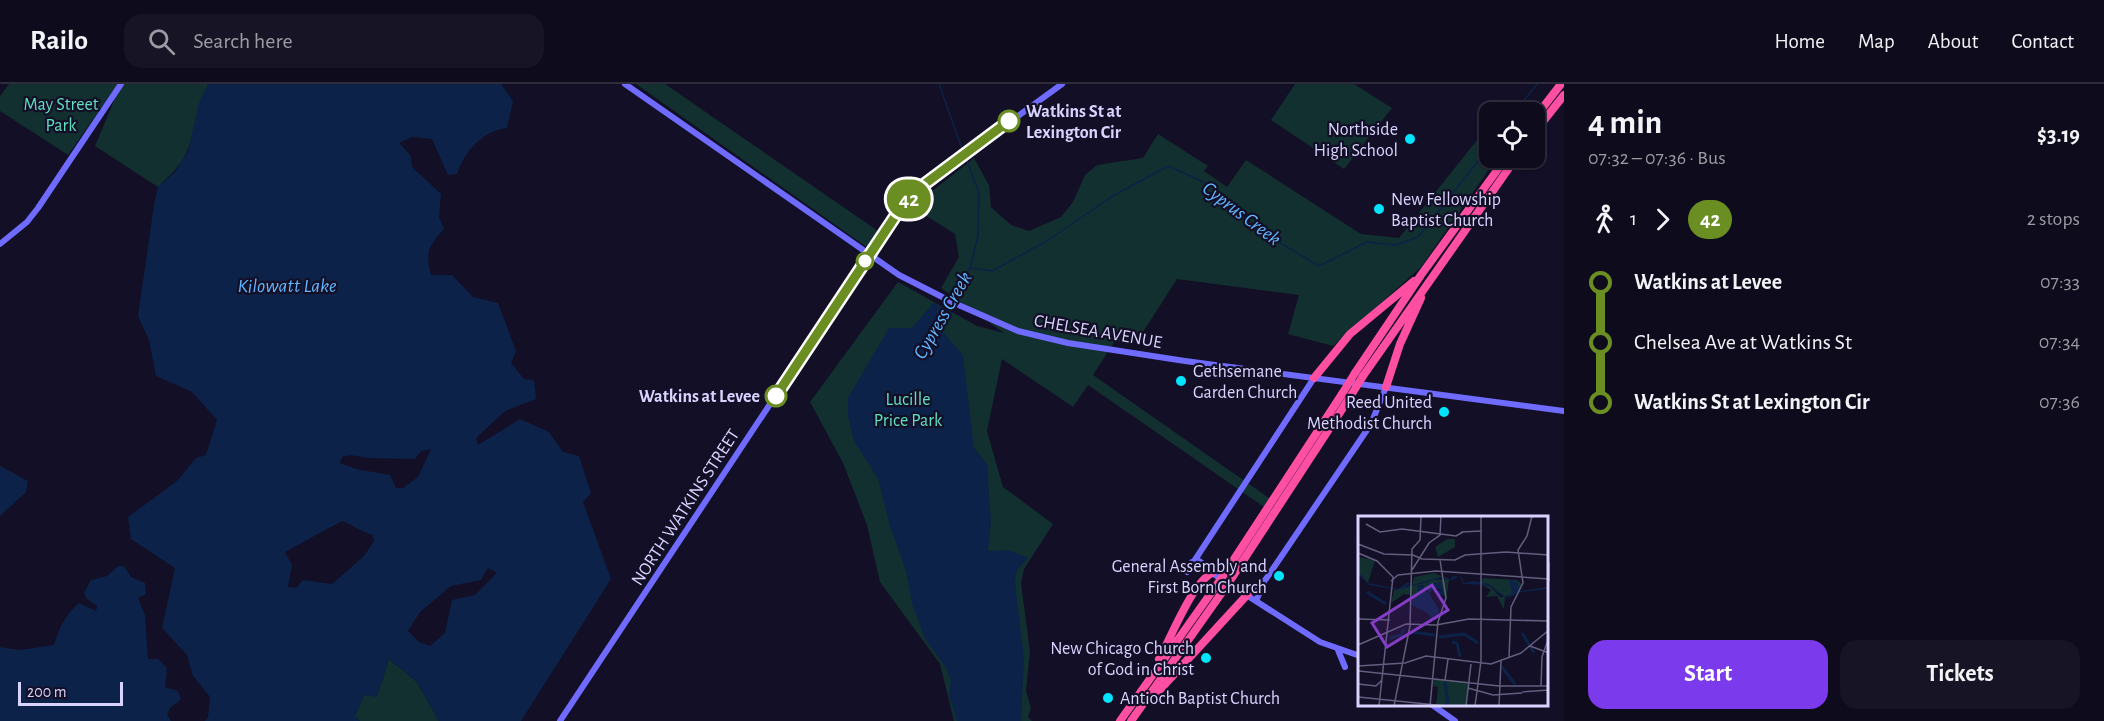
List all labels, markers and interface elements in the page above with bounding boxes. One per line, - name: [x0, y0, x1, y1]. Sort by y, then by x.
- search box: [124, 14, 544, 68]
- icon: search: [145, 25, 178, 58]
- text: Railo: [30, 27, 88, 55]
- text: Search here: [193, 30, 293, 52]
- text: Home: [1774, 31, 1825, 52]
- text: Map: [1858, 31, 1895, 52]
- text: About: [1928, 31, 1978, 52]
- text: Contact: [2011, 31, 2074, 52]
- park label: May Street Park: [23, 96, 99, 135]
- map controls: [1479, 102, 1545, 168]
- button: locate: [1479, 102, 1545, 168]
- place label: Watkins St at Lexington Cir: [1026, 103, 1122, 142]
- text: 4 min: [1588, 107, 1662, 140]
- marker: Watkins St at Lexington Cir: [998, 110, 1020, 132]
- place label: Northside High School: [1314, 121, 1398, 160]
- text: $3.19: [2037, 124, 2080, 146]
- marker: Northside High School: [1403, 132, 1417, 146]
- text: 07:32 – 07:36 · Bus: [1588, 148, 1726, 168]
- water label: Cyprus Creek: [1198, 178, 1284, 250]
- line badge: 42: [882, 180, 936, 218]
- text: 42: [899, 189, 919, 210]
- place label: New Fellowship Baptist Church: [1391, 191, 1501, 230]
- marker: New Fellowship Baptist Church: [1372, 202, 1386, 216]
- icon: walk: [1588, 203, 1621, 236]
- icon: forward: [1646, 203, 1679, 236]
- text: 1: [1630, 209, 1637, 229]
- text: 42: [1700, 209, 1720, 230]
- text: 2 stops: [2027, 209, 2080, 229]
- unlabelled marker: [856, 252, 874, 270]
- water label: Cypress Creek: [910, 269, 976, 362]
- text: Watkins at Levee: [1634, 271, 1782, 293]
- text: 07:33: [2040, 272, 2080, 292]
- water label: Kilowatt Lake: [237, 276, 337, 296]
- street label: CHELSEA AVENUE: [1033, 312, 1163, 352]
- text: Chelsea Ave at Watkins St: [1634, 331, 1852, 353]
- text: 07:34: [2039, 332, 2080, 352]
- place label: Gethsemane Garden Church: [1193, 363, 1297, 402]
- marker: Gethsemane Garden Church: [1174, 374, 1188, 388]
- marker: Watkins at Levee: [765, 385, 787, 407]
- place label: Watkins at Levee: [639, 388, 760, 406]
- park label: Lucille Price Park: [874, 391, 943, 430]
- text: Watkins St at Lexington Cir: [1634, 391, 1870, 413]
- text: 07:36: [2039, 392, 2080, 412]
- place label: Reed United Methodist Church: [1307, 394, 1432, 433]
- marker: Reed United Methodist Church: [1437, 405, 1451, 419]
- street label: NORTH WATKINS STREET: [629, 426, 743, 589]
- inset map: [1358, 516, 1549, 706]
- place label: General Assembly and First Born Church: [1112, 558, 1267, 597]
- marker: General Assembly and First Born Church: [1272, 569, 1286, 583]
- place label: New Chicago Church of God in Christ: [1050, 640, 1194, 679]
- button: Start: [1588, 640, 1828, 709]
- button: Tickets: [1840, 640, 2080, 709]
- marker: New Chicago Church of God in Christ: [1199, 651, 1213, 665]
- scale bar: [18, 679, 123, 706]
- text: 200 m: [27, 684, 67, 700]
- place label: Antioch Baptist Church: [1120, 690, 1280, 708]
- marker: Antioch Baptist Church: [1101, 691, 1115, 705]

